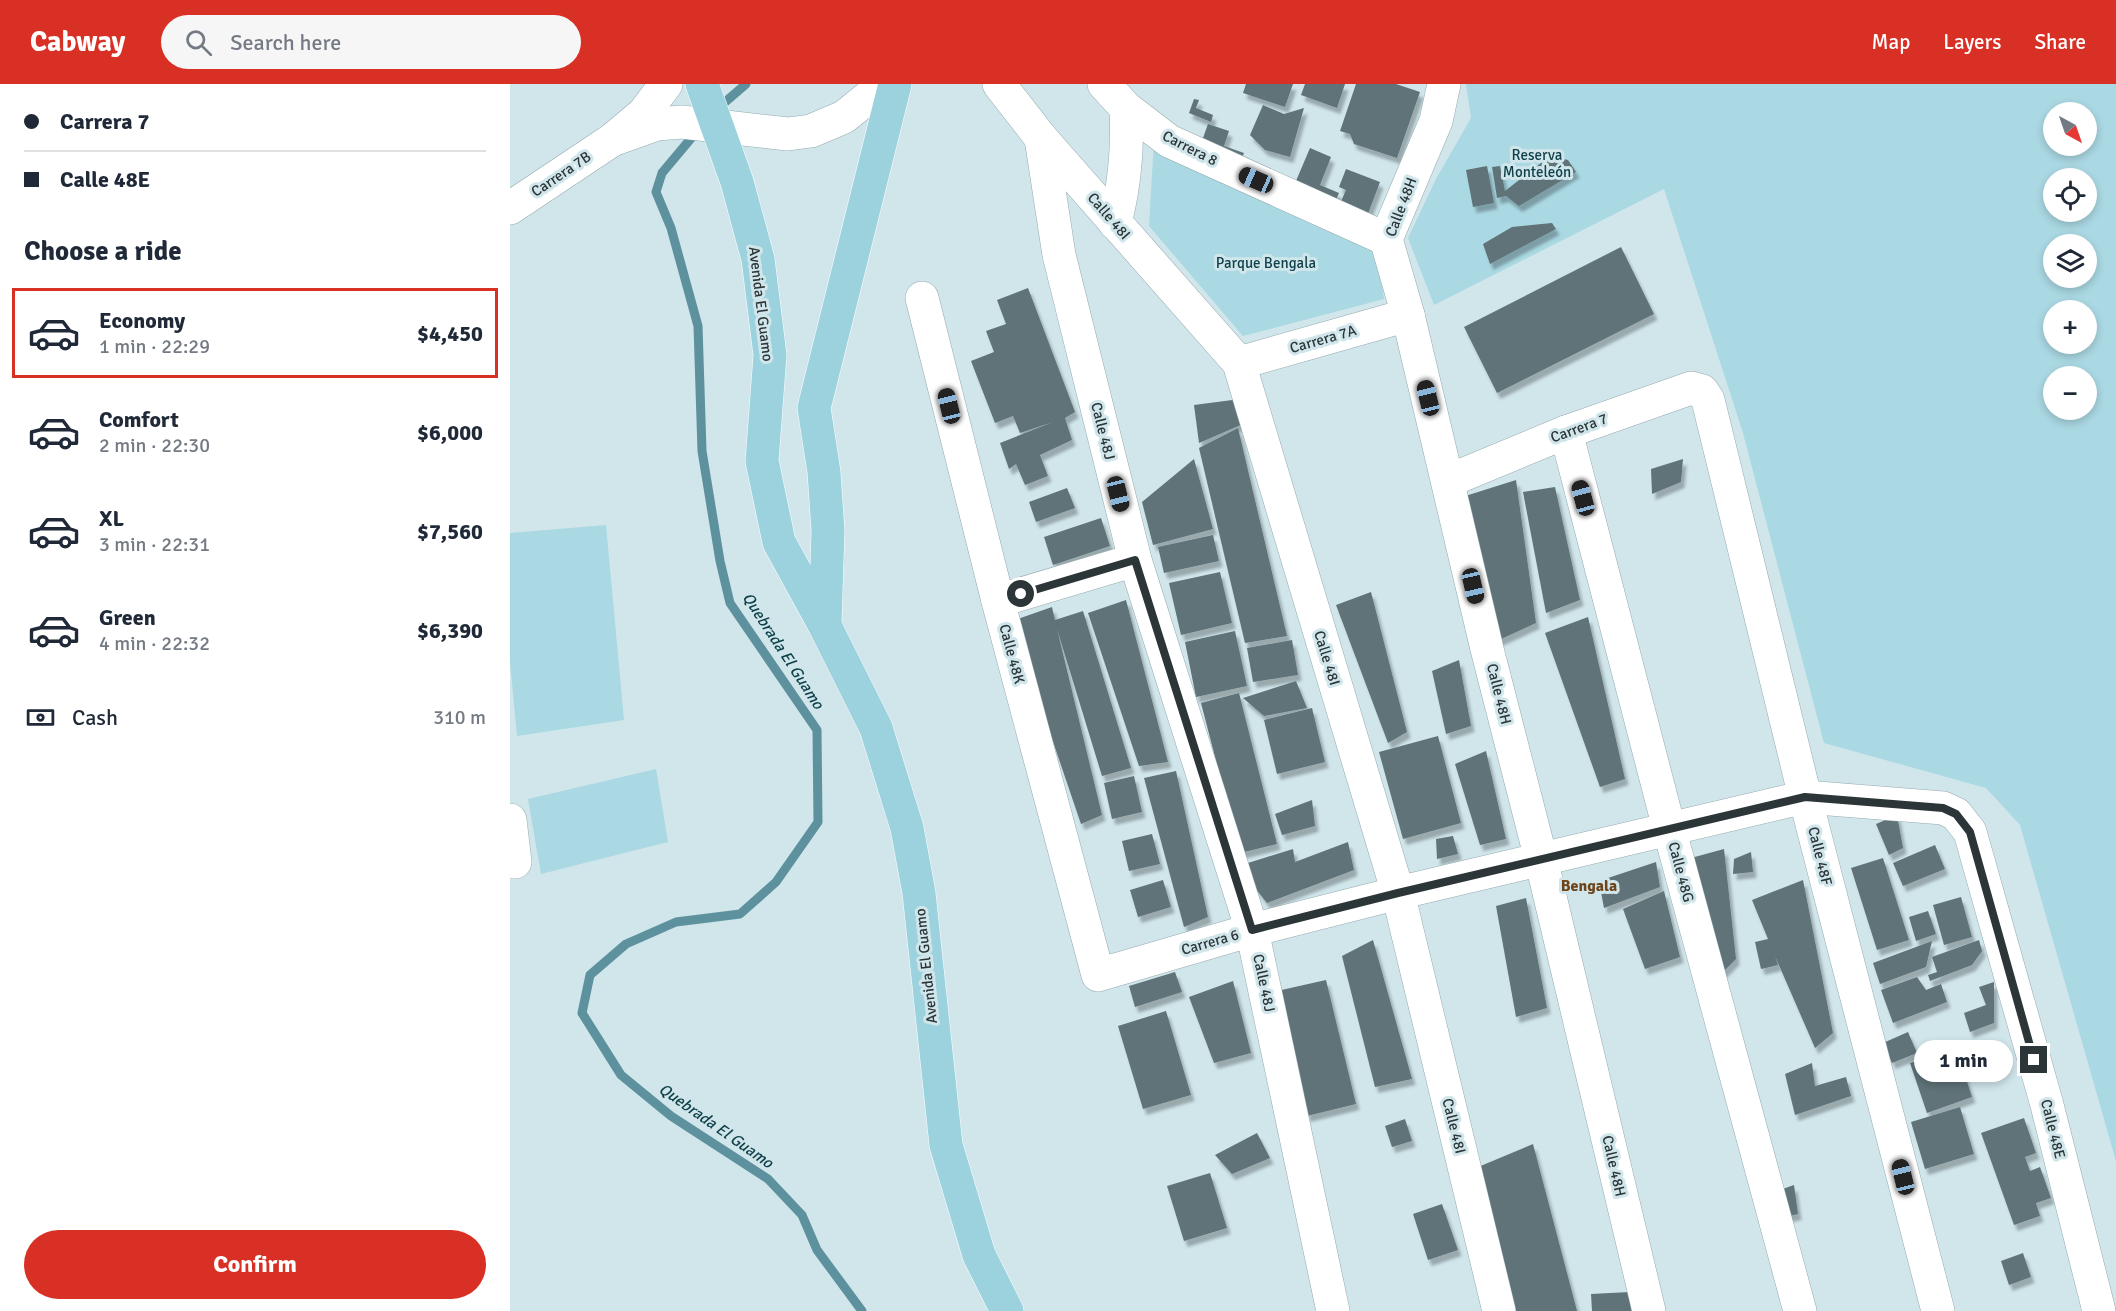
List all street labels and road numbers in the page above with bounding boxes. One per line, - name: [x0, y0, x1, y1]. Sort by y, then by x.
- street label: Carrera 8: [1160, 127, 1220, 169]
- street label: Carrera 7B: [528, 147, 594, 201]
- street label: Calle 48H: [1381, 175, 1421, 239]
- street label: Calle 48I: [1084, 189, 1134, 243]
- street label: Avenida El Guamo: [745, 246, 777, 363]
- street label: Carrera 7A: [1288, 321, 1358, 357]
- street label: Calle 48J: [1087, 400, 1119, 462]
- street label: Carrera 7: [1548, 409, 1610, 447]
- street label: Calle 48K: [995, 622, 1029, 686]
- street label: Calle 48I: [1310, 628, 1344, 688]
- street label: Calle 48H: [1483, 662, 1515, 726]
- street label: Calle 48F: [1804, 825, 1836, 887]
- street label: Calle 48G: [1664, 840, 1698, 904]
- street label: Avenida El Guamo: [911, 907, 941, 1024]
- street label: Carrera 6: [1179, 925, 1241, 959]
- street label: Calle 48J: [1249, 952, 1279, 1014]
- street label: Calle 48I: [1438, 1096, 1470, 1156]
- street label: Calle 48E: [2037, 1097, 2069, 1161]
- street label: Calle 48H: [1598, 1134, 1630, 1198]

